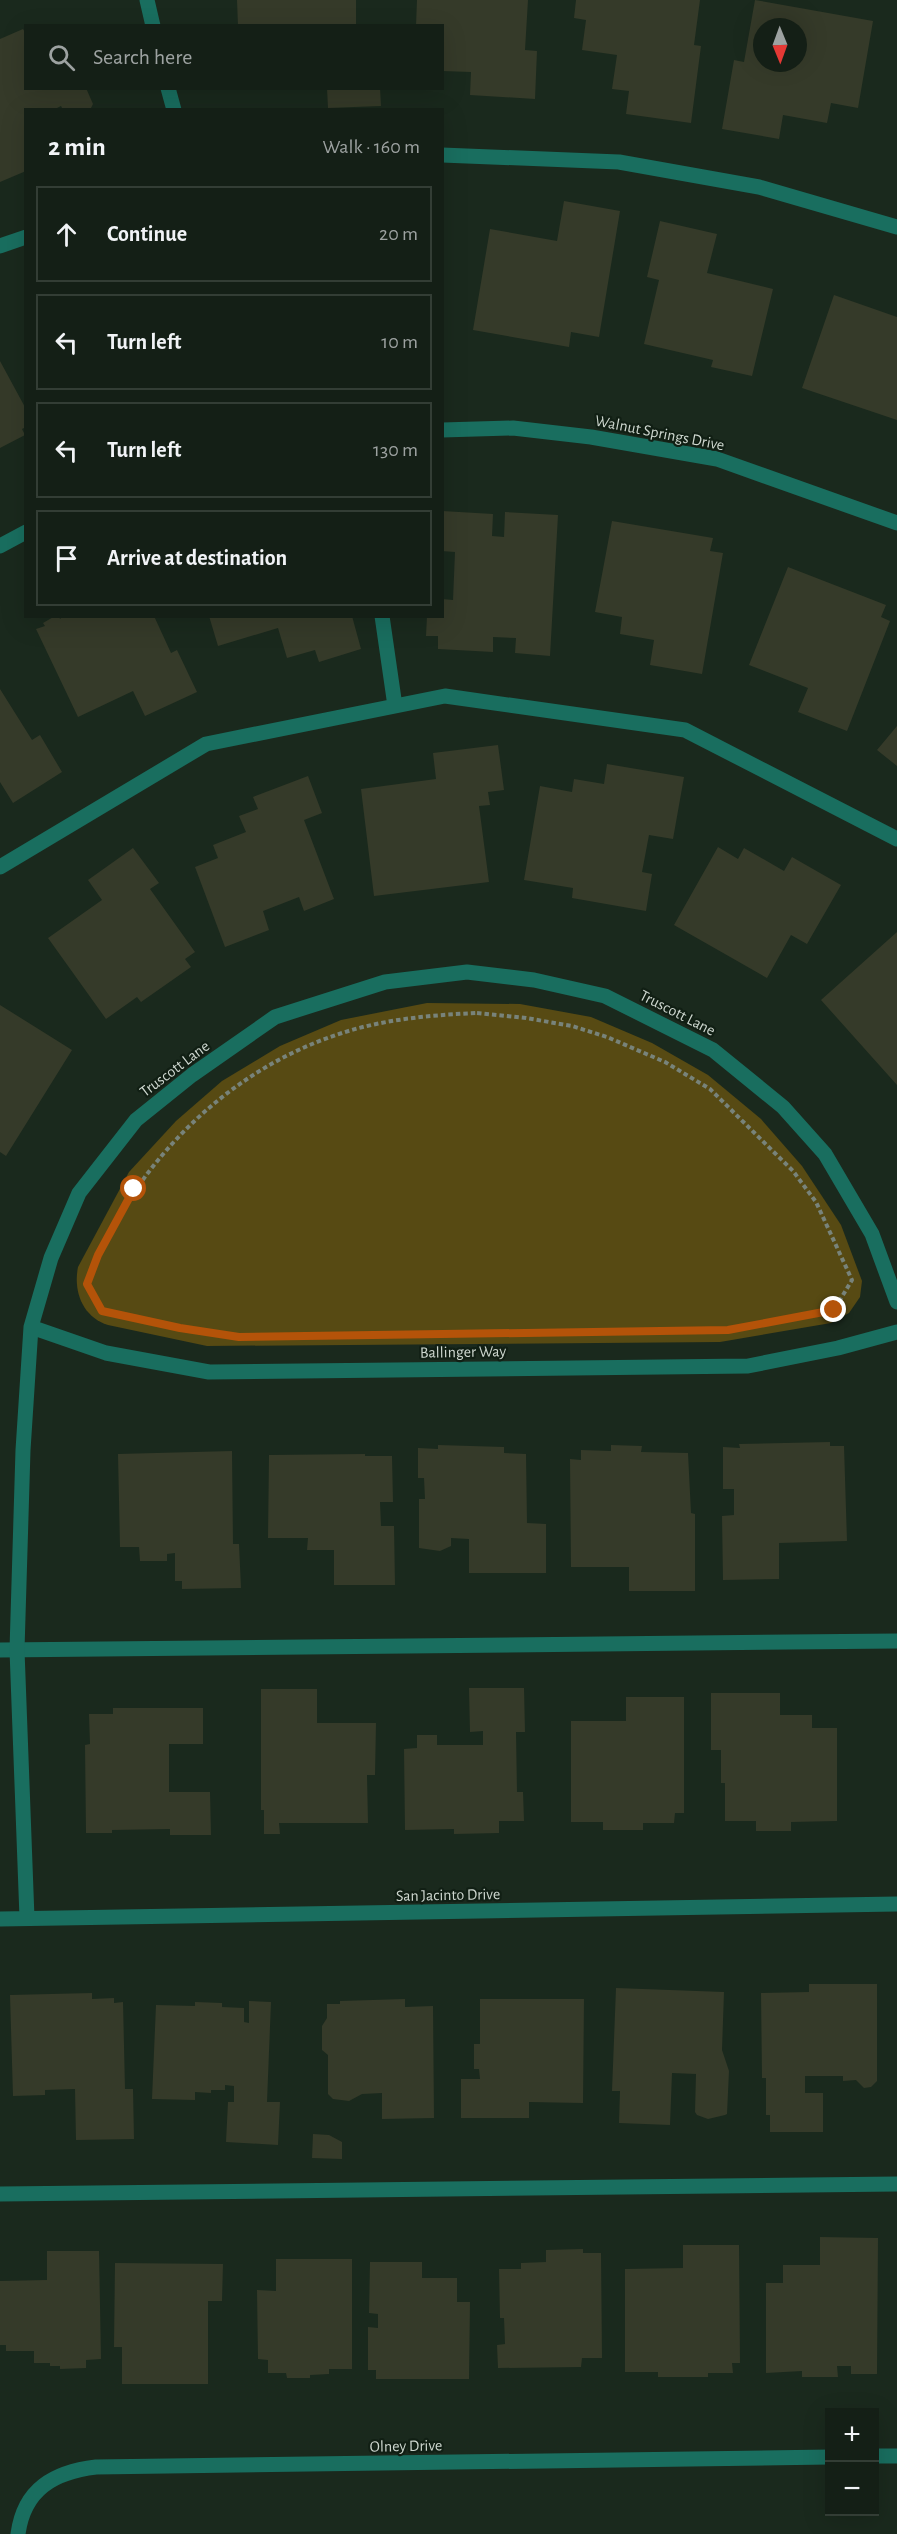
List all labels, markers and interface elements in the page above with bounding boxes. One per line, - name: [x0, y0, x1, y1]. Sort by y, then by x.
- north arrow: [753, 18, 807, 72]
- search box: [24, 24, 444, 90]
- icon: search: [45, 41, 78, 74]
- text: Search here: [93, 46, 192, 68]
- text: 2 min: [48, 134, 106, 160]
- text: Walk · 160 m: [323, 137, 420, 157]
- icon: ahead: [50, 218, 83, 251]
- text: Continue: [107, 223, 187, 245]
- text: 20 m: [379, 224, 418, 244]
- icon: left: [50, 326, 83, 359]
- text: Turn left: [107, 331, 181, 353]
- text: 10 m: [381, 332, 418, 352]
- street label: Walnut Springs Drive: [594, 413, 726, 453]
- icon: left: [50, 434, 83, 467]
- text: Turn left: [107, 439, 181, 461]
- text: 130 m: [373, 440, 418, 460]
- icon: arrive: [50, 542, 83, 575]
- text: Arrive at destination: [107, 547, 287, 569]
- street label: Truscott Lane: [637, 987, 718, 1039]
- street label: Truscott Lane: [137, 1038, 212, 1100]
- route start: [120, 1175, 146, 1201]
- route end: [820, 1296, 846, 1322]
- street label: Ballinger Way: [420, 1343, 507, 1362]
- street label: San Jacinto Drive: [396, 1886, 500, 1904]
- map controls: [825, 2408, 879, 2516]
- button: +: [825, 2408, 879, 2462]
- street label: Olney Drive: [370, 2437, 442, 2456]
- button: −: [825, 2462, 879, 2516]

